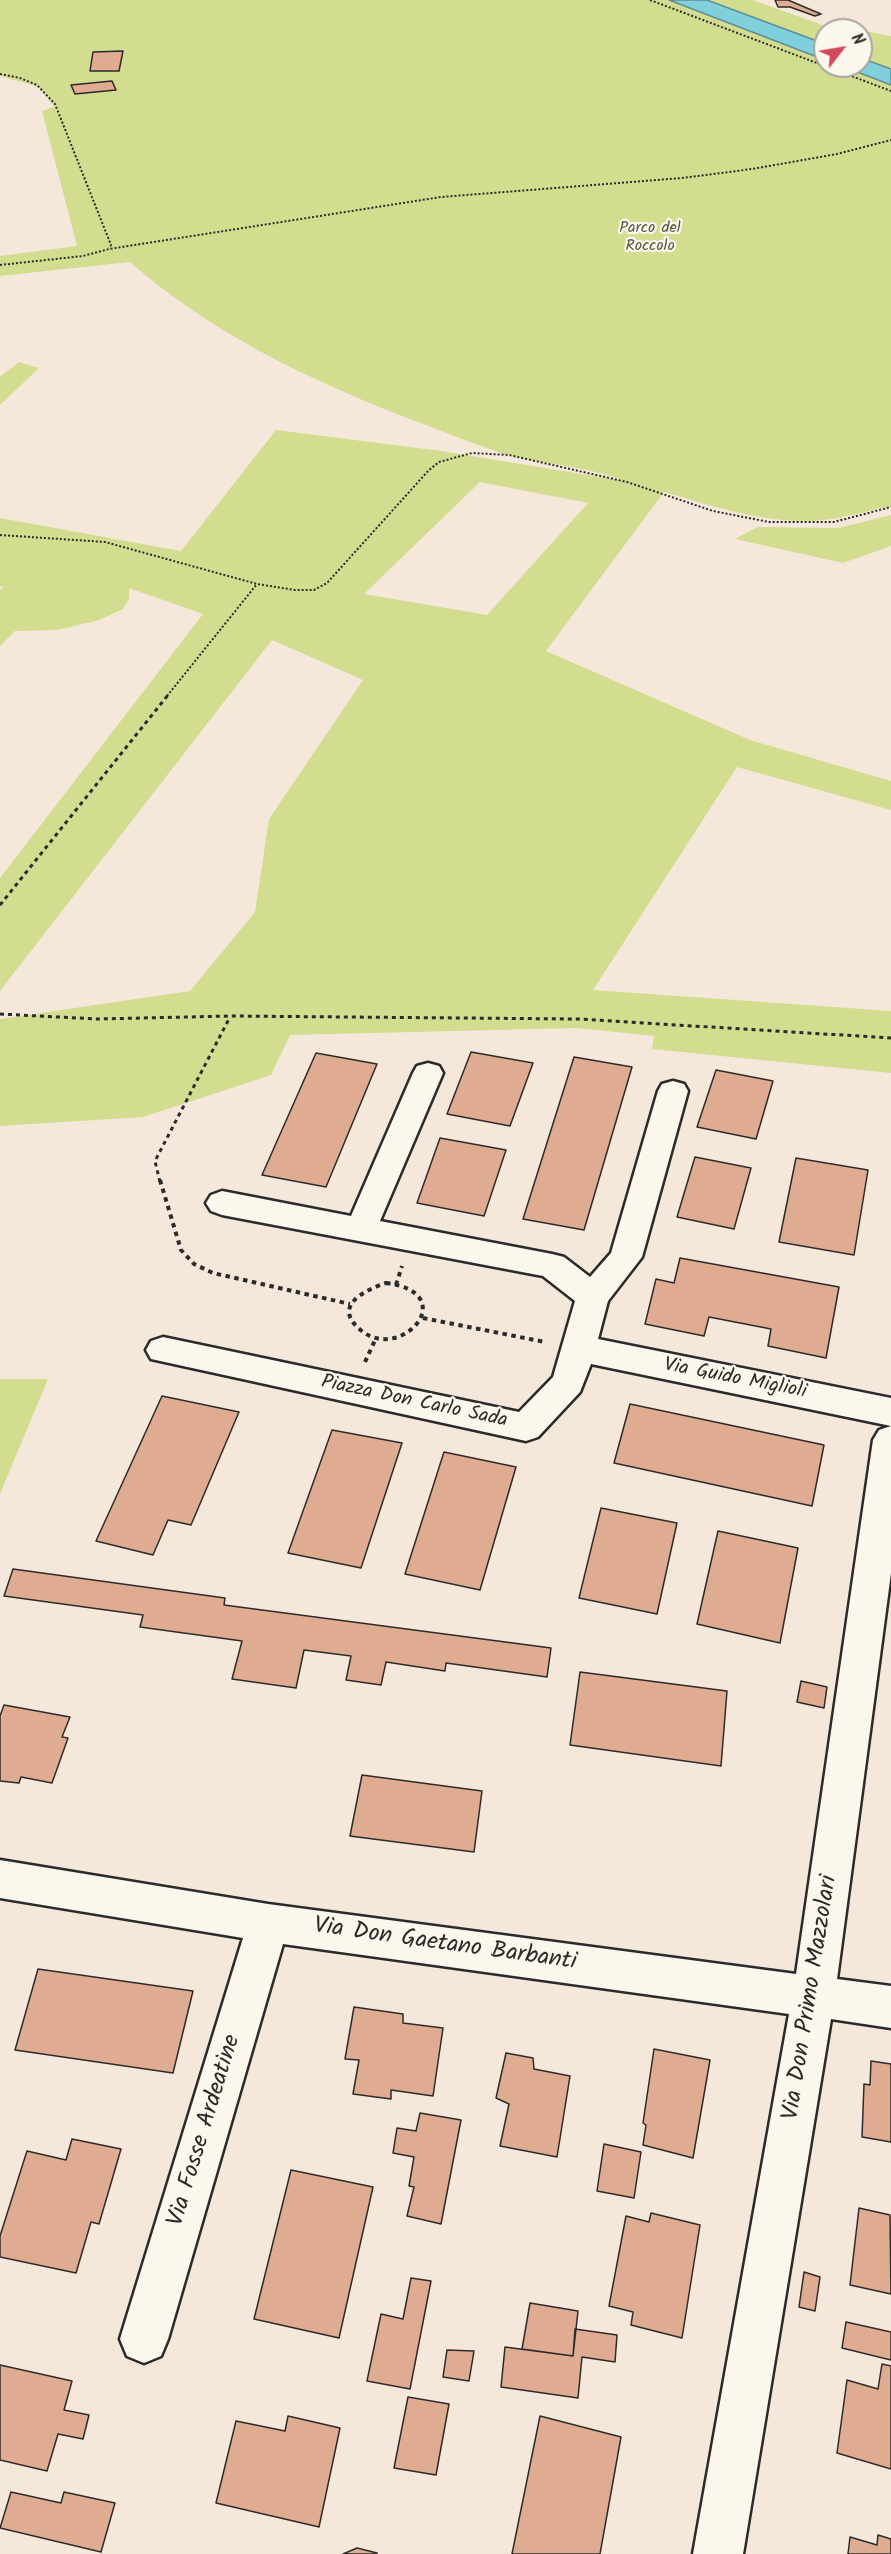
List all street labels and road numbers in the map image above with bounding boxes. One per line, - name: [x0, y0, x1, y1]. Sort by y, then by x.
- street label: Via Guido Miglioli: [662, 1354, 808, 1406]
- street label: Piazza Don Carlo Sada: [319, 1372, 509, 1434]
- street label: Via Don Primo Mazzolari: [778, 1874, 846, 2122]
- street label: Via Don Gaetano Barbanti: [312, 1913, 578, 1979]
- street label: Via Fosse Ardeatine: [163, 2032, 249, 2230]

